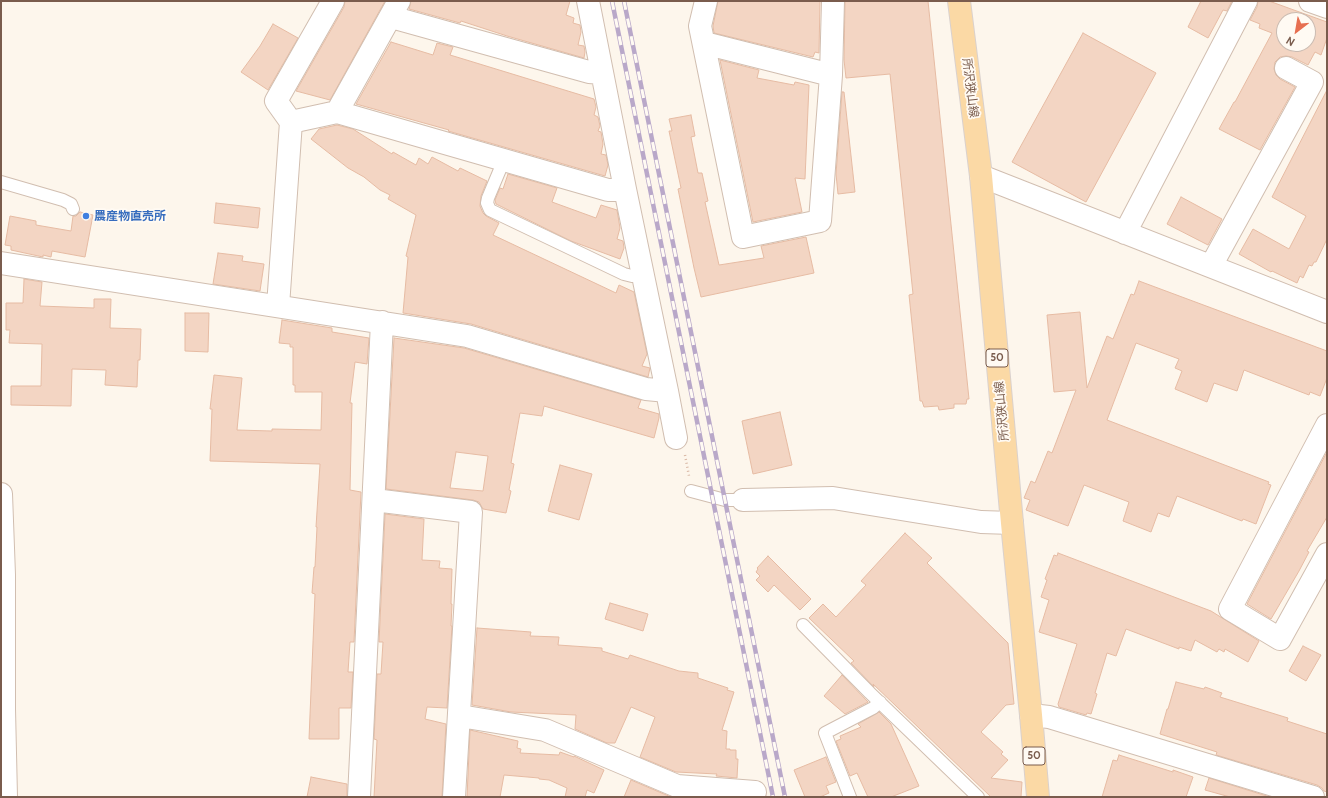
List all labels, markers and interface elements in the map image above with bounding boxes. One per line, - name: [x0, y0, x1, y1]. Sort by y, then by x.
- north arrow: [1276, 12, 1316, 52]
- text: N: [1283, 33, 1297, 49]
- street label: 所沢狭山線: [959, 57, 981, 119]
- place label: 農産物直売所: [94, 209, 166, 223]
- marker: 農産物直売所: [81, 211, 91, 221]
- road number: 50: [986, 349, 1008, 367]
- street label: 所沢狭山線: [992, 380, 1012, 442]
- road number: 50: [1023, 747, 1045, 765]

